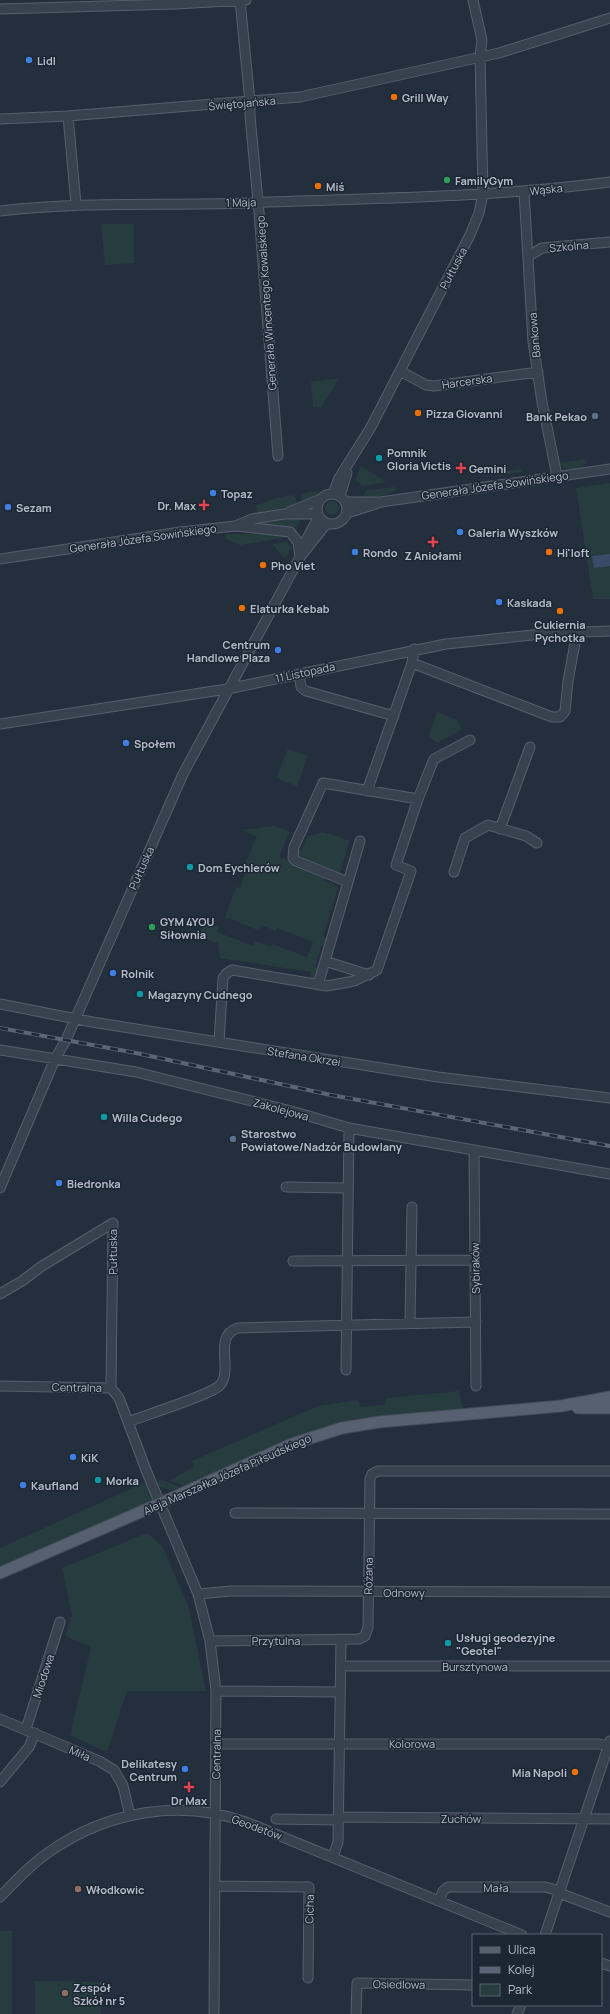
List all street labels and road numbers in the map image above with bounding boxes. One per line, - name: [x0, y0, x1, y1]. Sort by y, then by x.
- street label: Świętojańska: [208, 93, 276, 113]
- street label: Wąska: [529, 180, 563, 198]
- street label: 1 Maja: [226, 194, 256, 210]
- street label: Generała Wincentego Kowalskiego: [252, 215, 280, 391]
- street label: Szkolna: [549, 237, 589, 255]
- street label: Pułtuska: [436, 244, 470, 292]
- street label: Bankowa: [525, 312, 543, 358]
- street label: Harcerska: [441, 370, 493, 392]
- street label: Generała Józefa Sowińskiego: [421, 467, 570, 503]
- street label: Generała Józefa Sowińskiego: [69, 520, 218, 556]
- street label: 11 Listopada: [274, 658, 336, 686]
- street label: Pułtuska: [125, 844, 157, 892]
- street label: Stefana Okrzei: [266, 1043, 342, 1069]
- street label: Zakolejowa: [252, 1094, 310, 1124]
- street label: Pułtuska: [105, 1229, 120, 1275]
- street label: Sybiraków: [467, 1242, 483, 1294]
- street label: Centralna: [52, 1379, 102, 1395]
- street label: Aleja Marszałka Józefa Piłsudskiego: [141, 1430, 314, 1518]
- street label: Różana: [360, 1557, 376, 1595]
- street label: Odnowy: [383, 1585, 425, 1600]
- street label: Przytulna: [252, 1633, 300, 1648]
- street label: Miodowa: [29, 1652, 57, 1700]
- street label: Bursztynowa: [442, 1659, 508, 1674]
- street label: Centralna: [208, 1729, 224, 1779]
- street label: Kolorowa: [389, 1736, 435, 1751]
- street label: Miła: [67, 1742, 93, 1764]
- street label: Geodetów: [230, 1811, 285, 1843]
- street label: Zuchów: [441, 1811, 482, 1826]
- street label: Mała: [483, 1880, 509, 1895]
- street label: Cicha: [301, 1894, 317, 1924]
- street label: Osiedlowa: [373, 1976, 425, 1992]

